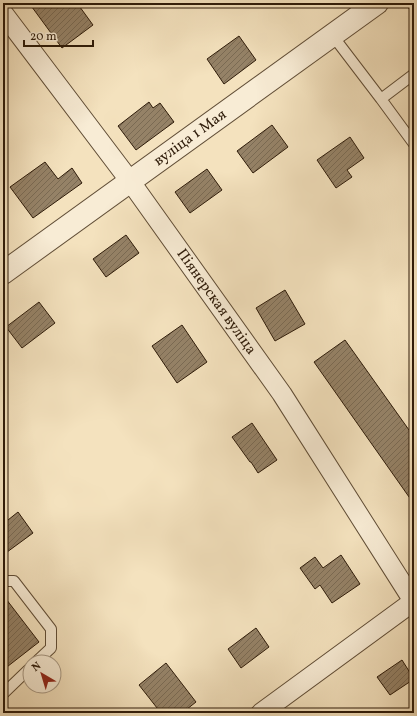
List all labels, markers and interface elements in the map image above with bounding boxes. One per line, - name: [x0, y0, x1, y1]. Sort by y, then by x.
- scale bar: [24, 22, 93, 48]
- text: 20 m: [30, 29, 57, 45]
- street label: вуліца 1 Мая: [150, 104, 231, 171]
- street label: Піянерская вуліца: [171, 245, 261, 359]
- north arrow: [22, 654, 62, 694]
- text: N: [29, 659, 45, 676]

